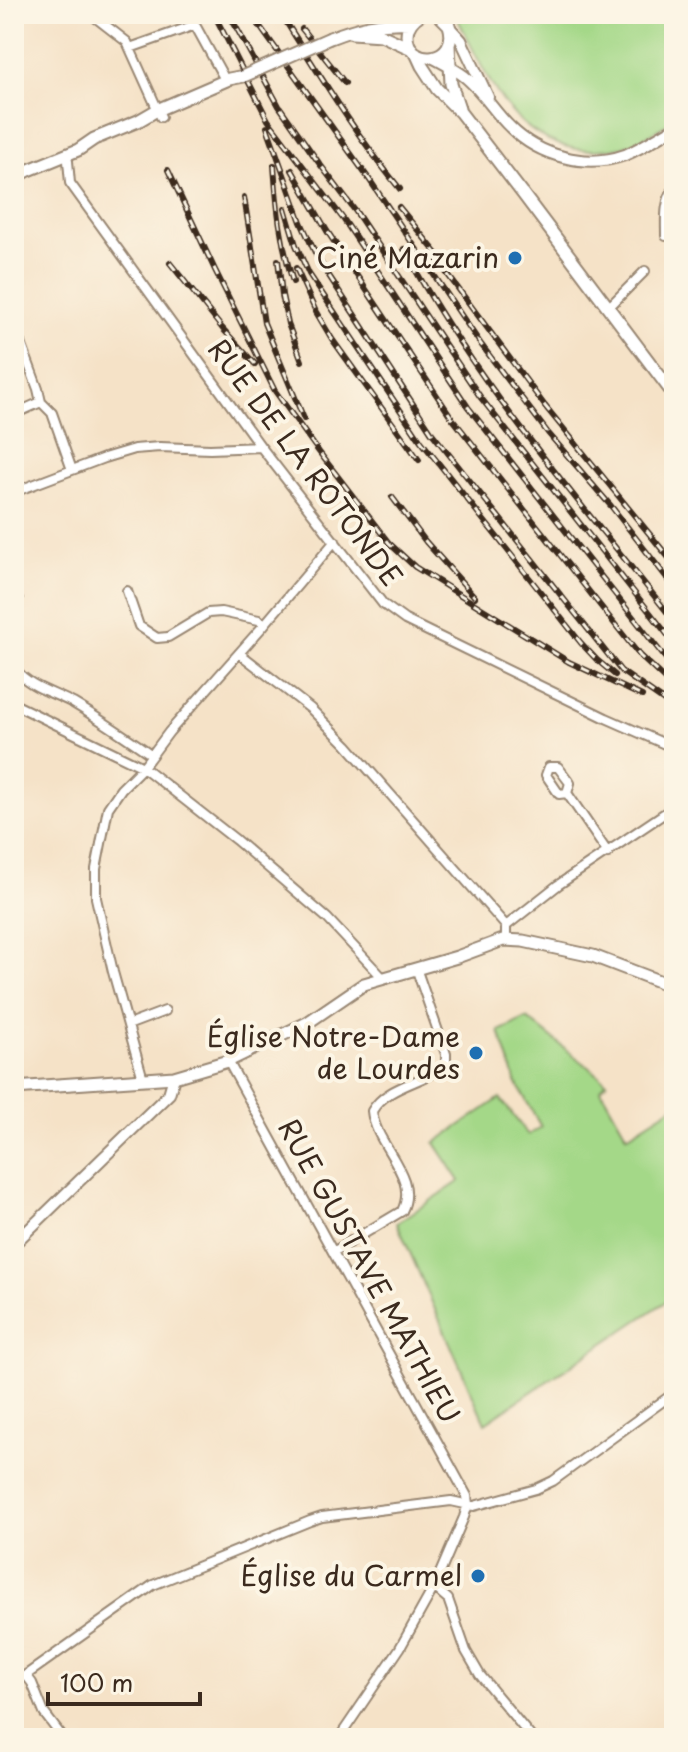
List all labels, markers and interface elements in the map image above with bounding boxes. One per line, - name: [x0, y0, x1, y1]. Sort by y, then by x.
- place label: Ciné Mazarin: [316, 235, 499, 278]
- marker: Ciné Mazarin: [506, 249, 524, 267]
- street label: RUE DE LA ROTONDE: [198, 329, 414, 595]
- place label: Église Notre-Dame de Lourdes: [207, 1014, 460, 1089]
- marker: Église Notre-Dame de Lourdes: [467, 1044, 485, 1062]
- street label: RUE GUSTAVE MATHIEU: [269, 1110, 472, 1430]
- place label: Église du Carmel: [241, 1553, 462, 1596]
- marker: Église du Carmel: [469, 1567, 487, 1585]
- scale bar: [48, 1656, 200, 1706]
- text: 100 m: [60, 1664, 133, 1700]

